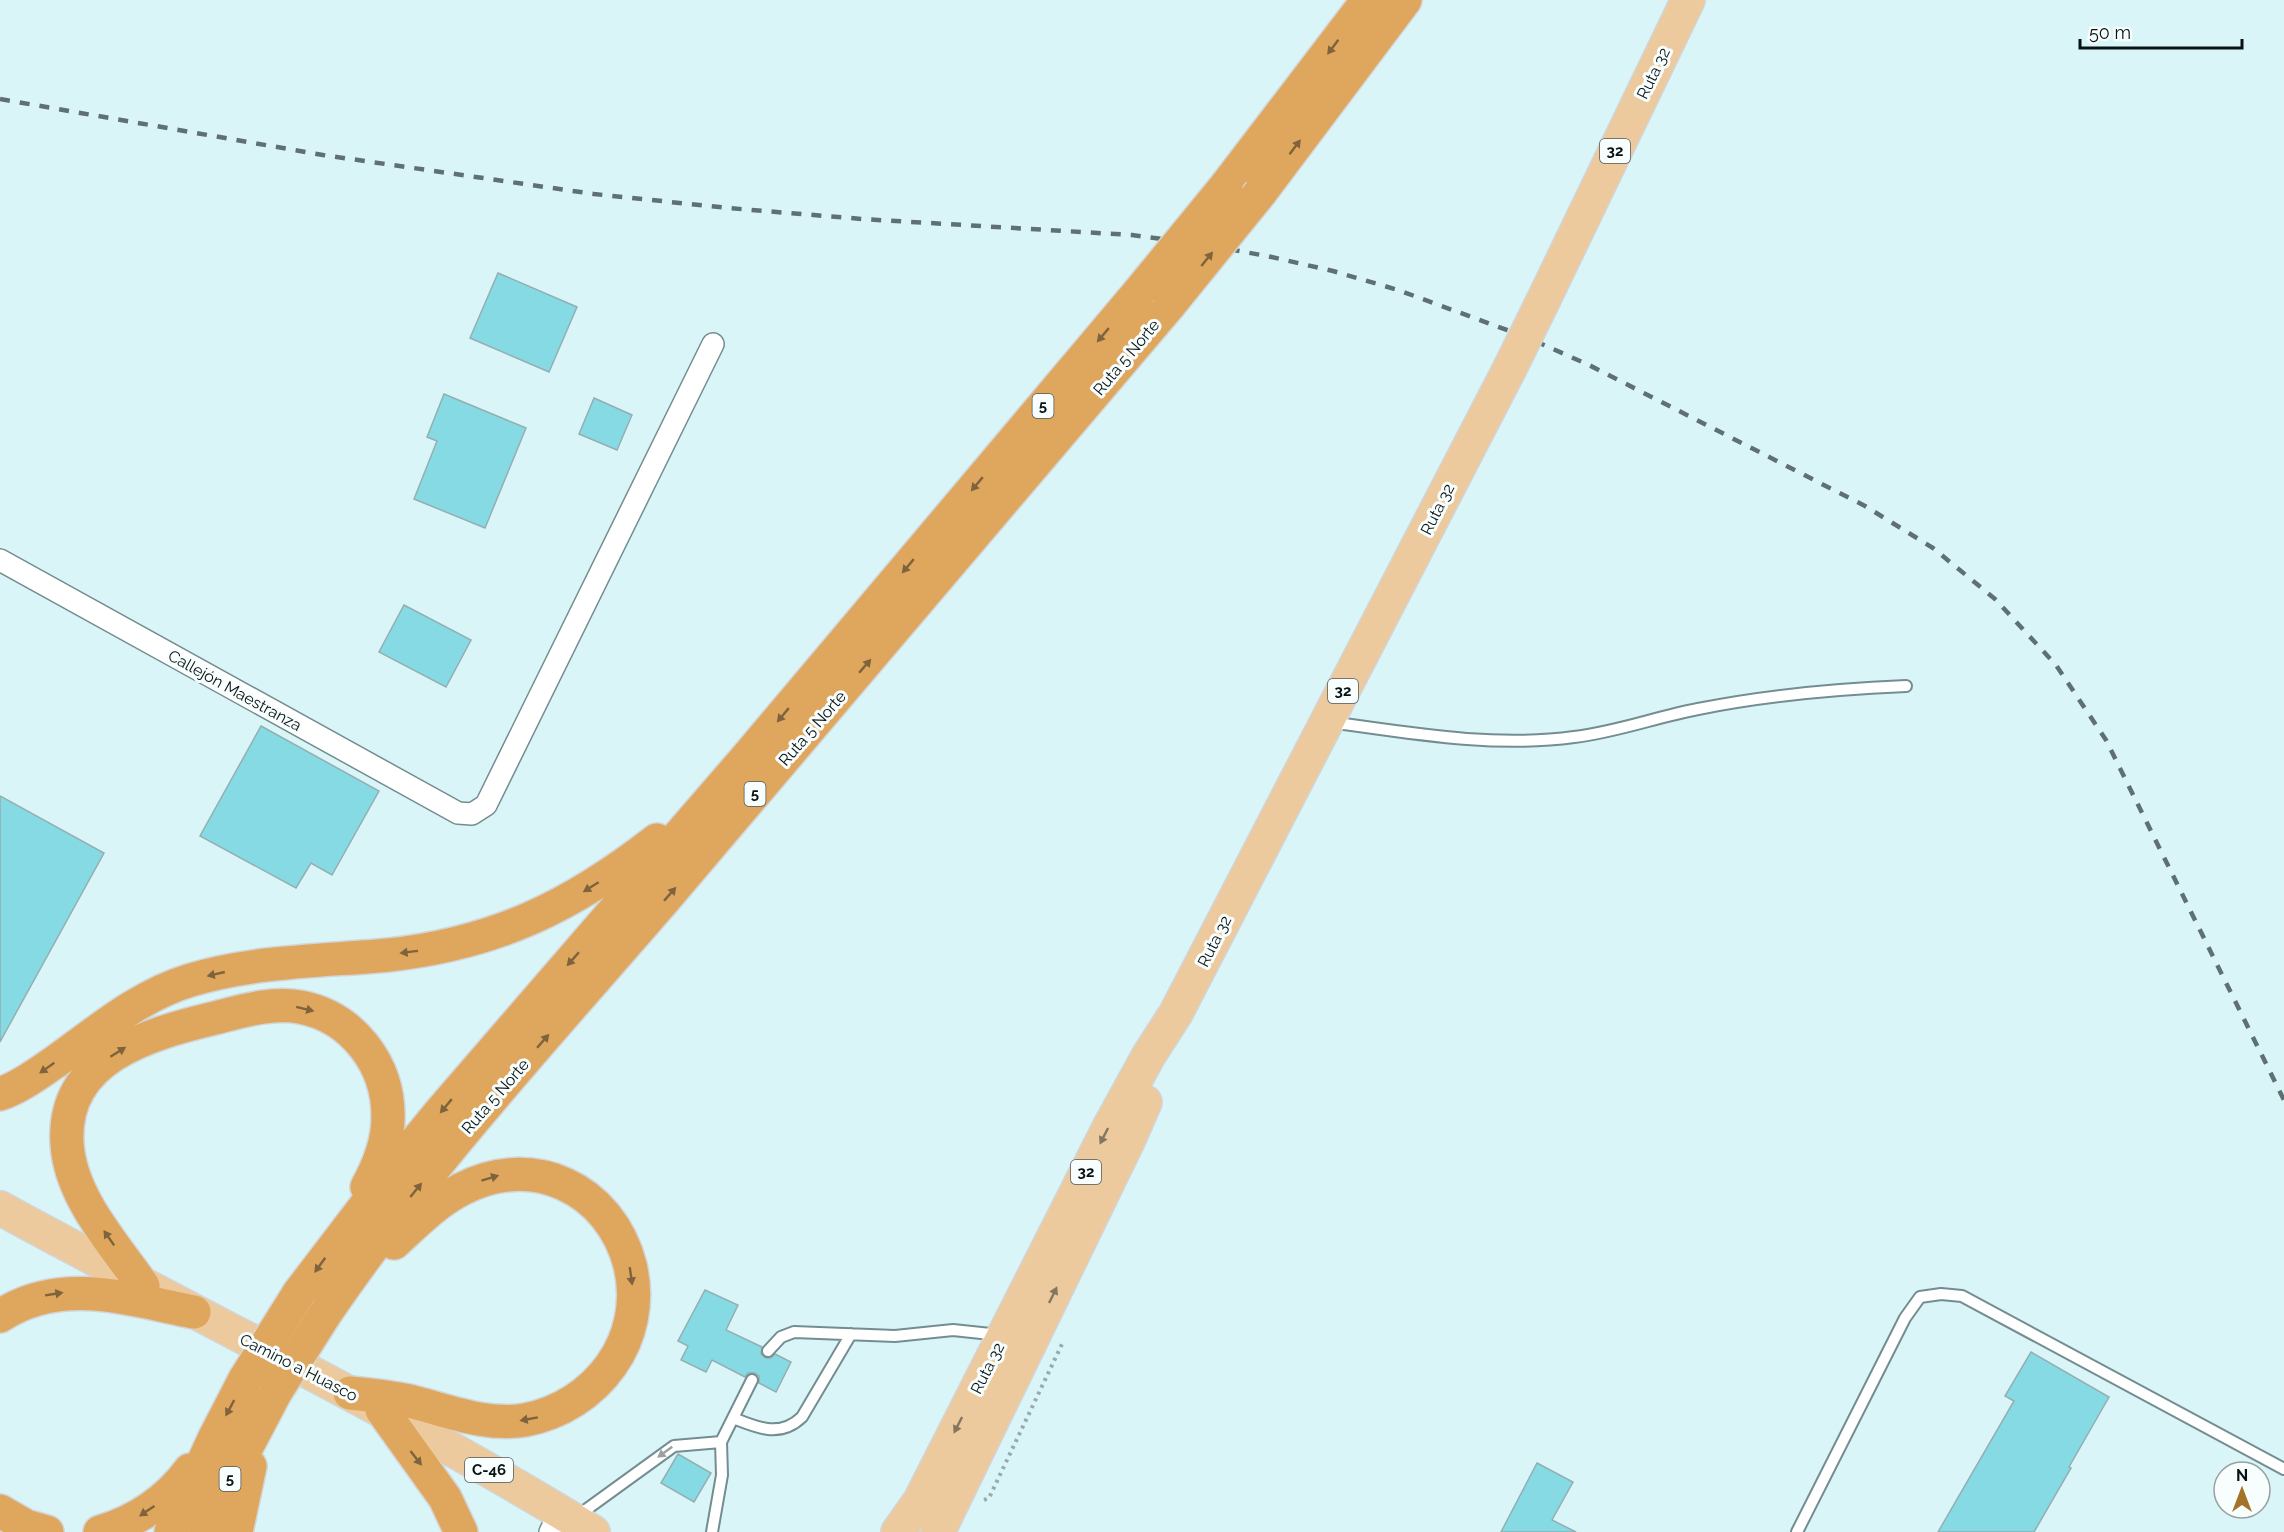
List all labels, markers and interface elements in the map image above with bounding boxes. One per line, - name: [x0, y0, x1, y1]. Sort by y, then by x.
- scale bar: [2080, 12, 2242, 50]
- text: 50 m: [2089, 22, 2131, 43]
- one-way arrow: [1327, 39, 1340, 55]
- street label: Ruta 32: [1633, 44, 1674, 102]
- one-way arrow: [1289, 139, 1301, 154]
- road number: 32: [1600, 139, 1630, 163]
- one-way arrow: [1200, 251, 1213, 267]
- street label: Ruta 5 Norte: [1089, 316, 1163, 399]
- one-way arrow: [1096, 327, 1109, 343]
- road number: 5: [1032, 394, 1054, 418]
- one-way arrow: [970, 476, 983, 492]
- street label: Ruta 32: [1417, 480, 1458, 538]
- one-way arrow: [902, 558, 915, 573]
- street label: Callejón Maestranza: [165, 646, 305, 735]
- one-way arrow: [858, 659, 871, 674]
- road number: 32: [1328, 679, 1358, 703]
- street label: Ruta 5 Norte: [775, 687, 850, 770]
- one-way arrow: [776, 707, 789, 723]
- road number: 5: [744, 782, 766, 806]
- one-way arrow: [583, 881, 599, 892]
- one-way arrow: [663, 886, 676, 901]
- street label: Ruta 32: [1194, 912, 1235, 970]
- one-way arrow: [400, 947, 419, 957]
- one-way arrow: [567, 951, 580, 966]
- one-way arrow: [206, 970, 225, 979]
- one-way arrow: [296, 1005, 314, 1015]
- one-way arrow: [536, 1033, 549, 1049]
- one-way arrow: [110, 1047, 126, 1058]
- street label: Ruta 5 Norte: [458, 1055, 533, 1138]
- one-way arrow: [39, 1062, 55, 1074]
- one-way arrow: [440, 1098, 453, 1113]
- one-way arrow: [1100, 1127, 1109, 1144]
- road number: 32: [1071, 1160, 1101, 1184]
- one-way arrow: [481, 1173, 499, 1182]
- one-way arrow: [410, 1182, 423, 1198]
- one-way arrow: [104, 1230, 116, 1245]
- one-way arrow: [314, 1257, 326, 1273]
- one-way arrow: [627, 1266, 636, 1285]
- one-way arrow: [1048, 1286, 1058, 1303]
- one-way arrow: [44, 1290, 63, 1299]
- street label: Camino a Huasco: [237, 1330, 361, 1405]
- street label: Ruta 32: [967, 1339, 1008, 1397]
- one-way arrow: [225, 1400, 235, 1417]
- one-way arrow: [519, 1415, 538, 1424]
- one-way arrow: [954, 1416, 964, 1434]
- one-way arrow: [657, 1446, 672, 1458]
- one-way arrow: [410, 1450, 423, 1466]
- road number: C-46: [465, 1458, 513, 1482]
- north arrow: [2212, 1460, 2272, 1520]
- text: N: [2236, 1466, 2248, 1485]
- road number: 5: [220, 1467, 240, 1491]
- one-way arrow: [139, 1505, 155, 1516]

